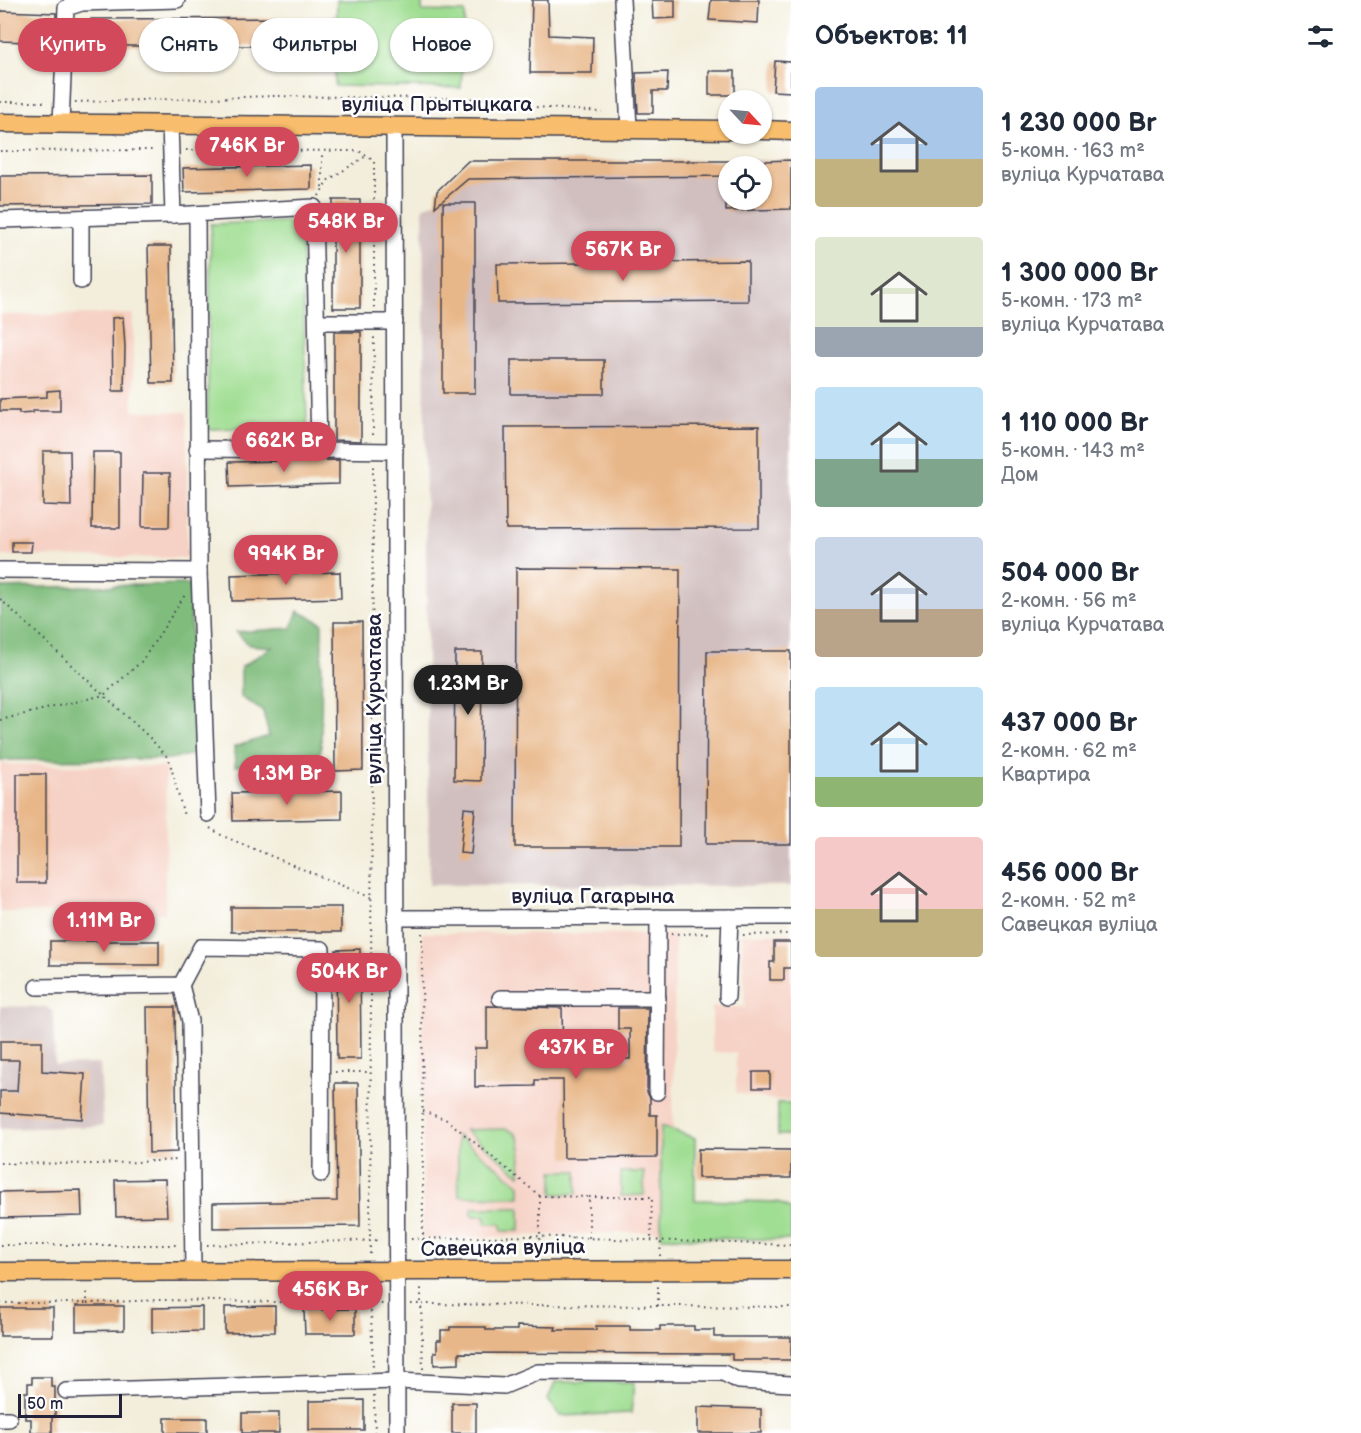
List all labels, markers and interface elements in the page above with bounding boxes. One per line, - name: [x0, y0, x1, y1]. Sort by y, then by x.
- chip: Купить: [18, 18, 127, 72]
- chip: Снять: [139, 18, 239, 72]
- chip: Фильтры: [251, 18, 378, 72]
- chip: Новое: [390, 18, 493, 72]
- icon: filters: [1304, 20, 1337, 53]
- text: Объектов: 11: [815, 21, 968, 52]
- north arrow: [718, 90, 772, 144]
- map controls: [718, 90, 772, 210]
- street label: вуліца Прытыцкага: [341, 92, 533, 117]
- text: 1 230 000 Br: [1001, 108, 1157, 139]
- icon: home: [863, 111, 935, 183]
- pin: 746K Br: [192, 127, 302, 178]
- text: 746K Br: [209, 134, 285, 158]
- text: 5-комн. · 163 m²: [1001, 139, 1145, 163]
- button: locate: [718, 156, 772, 210]
- text: вуліца Курчатава: [1001, 163, 1165, 187]
- pin: 548K Br: [291, 203, 401, 254]
- text: 548K Br: [308, 210, 384, 234]
- pin: 567K Br: [568, 231, 678, 282]
- text: 567K Br: [585, 238, 661, 262]
- text: 1 300 000 Br: [1001, 258, 1158, 289]
- icon: home: [863, 261, 935, 333]
- text: 5-комн. · 173 m²: [1001, 289, 1142, 313]
- text: вуліца Курчатава: [1001, 313, 1165, 337]
- text: 1 110 000 Br: [1001, 408, 1148, 439]
- icon: home: [863, 411, 935, 483]
- pin: 662K Br: [229, 422, 339, 473]
- text: 662K Br: [245, 429, 323, 453]
- text: 5-комн. · 143 m²: [1001, 439, 1145, 463]
- text: Дом: [1001, 463, 1039, 487]
- pin: 994K Br: [231, 535, 341, 586]
- text: 994K Br: [248, 542, 324, 566]
- text: 504 000 Br: [1001, 558, 1139, 589]
- icon: home: [863, 561, 935, 633]
- text: 2-комн. · 56 m²: [1001, 589, 1137, 613]
- street label: вуліца Курчатава: [362, 613, 387, 785]
- text: вуліца Курчатава: [1001, 613, 1165, 637]
- pin: 1.23M Br: [406, 665, 530, 716]
- text: 1.23M Br: [428, 672, 508, 696]
- text: 437 000 Br: [1001, 708, 1137, 739]
- icon: home: [863, 711, 935, 783]
- text: 2-комн. · 62 m²: [1001, 739, 1137, 763]
- pin: 1.3M Br: [232, 755, 342, 806]
- text: 1.3M Br: [252, 762, 322, 786]
- text: Квартира: [1001, 763, 1091, 787]
- text: 456 000 Br: [1001, 858, 1138, 889]
- icon: home: [863, 861, 935, 933]
- street label: вуліца Гагарына: [511, 884, 675, 909]
- text: 2-комн. · 52 m²: [1001, 889, 1136, 913]
- pin: 1.11M Br: [42, 902, 166, 953]
- text: 1.11M Br: [67, 909, 141, 933]
- text: Савецкая вуліца: [1001, 913, 1158, 937]
- pin: 504K Br: [294, 953, 404, 1004]
- text: 504K Br: [311, 960, 387, 984]
- pin: 437K Br: [521, 1029, 631, 1080]
- text: 437K Br: [538, 1036, 614, 1060]
- street label: Савецкая вуліца: [420, 1234, 586, 1262]
- pin: 456K Br: [275, 1271, 385, 1322]
- text: 456K Br: [292, 1278, 368, 1302]
- scale bar: [18, 1391, 122, 1418]
- text: 50 m: [27, 1395, 63, 1414]

